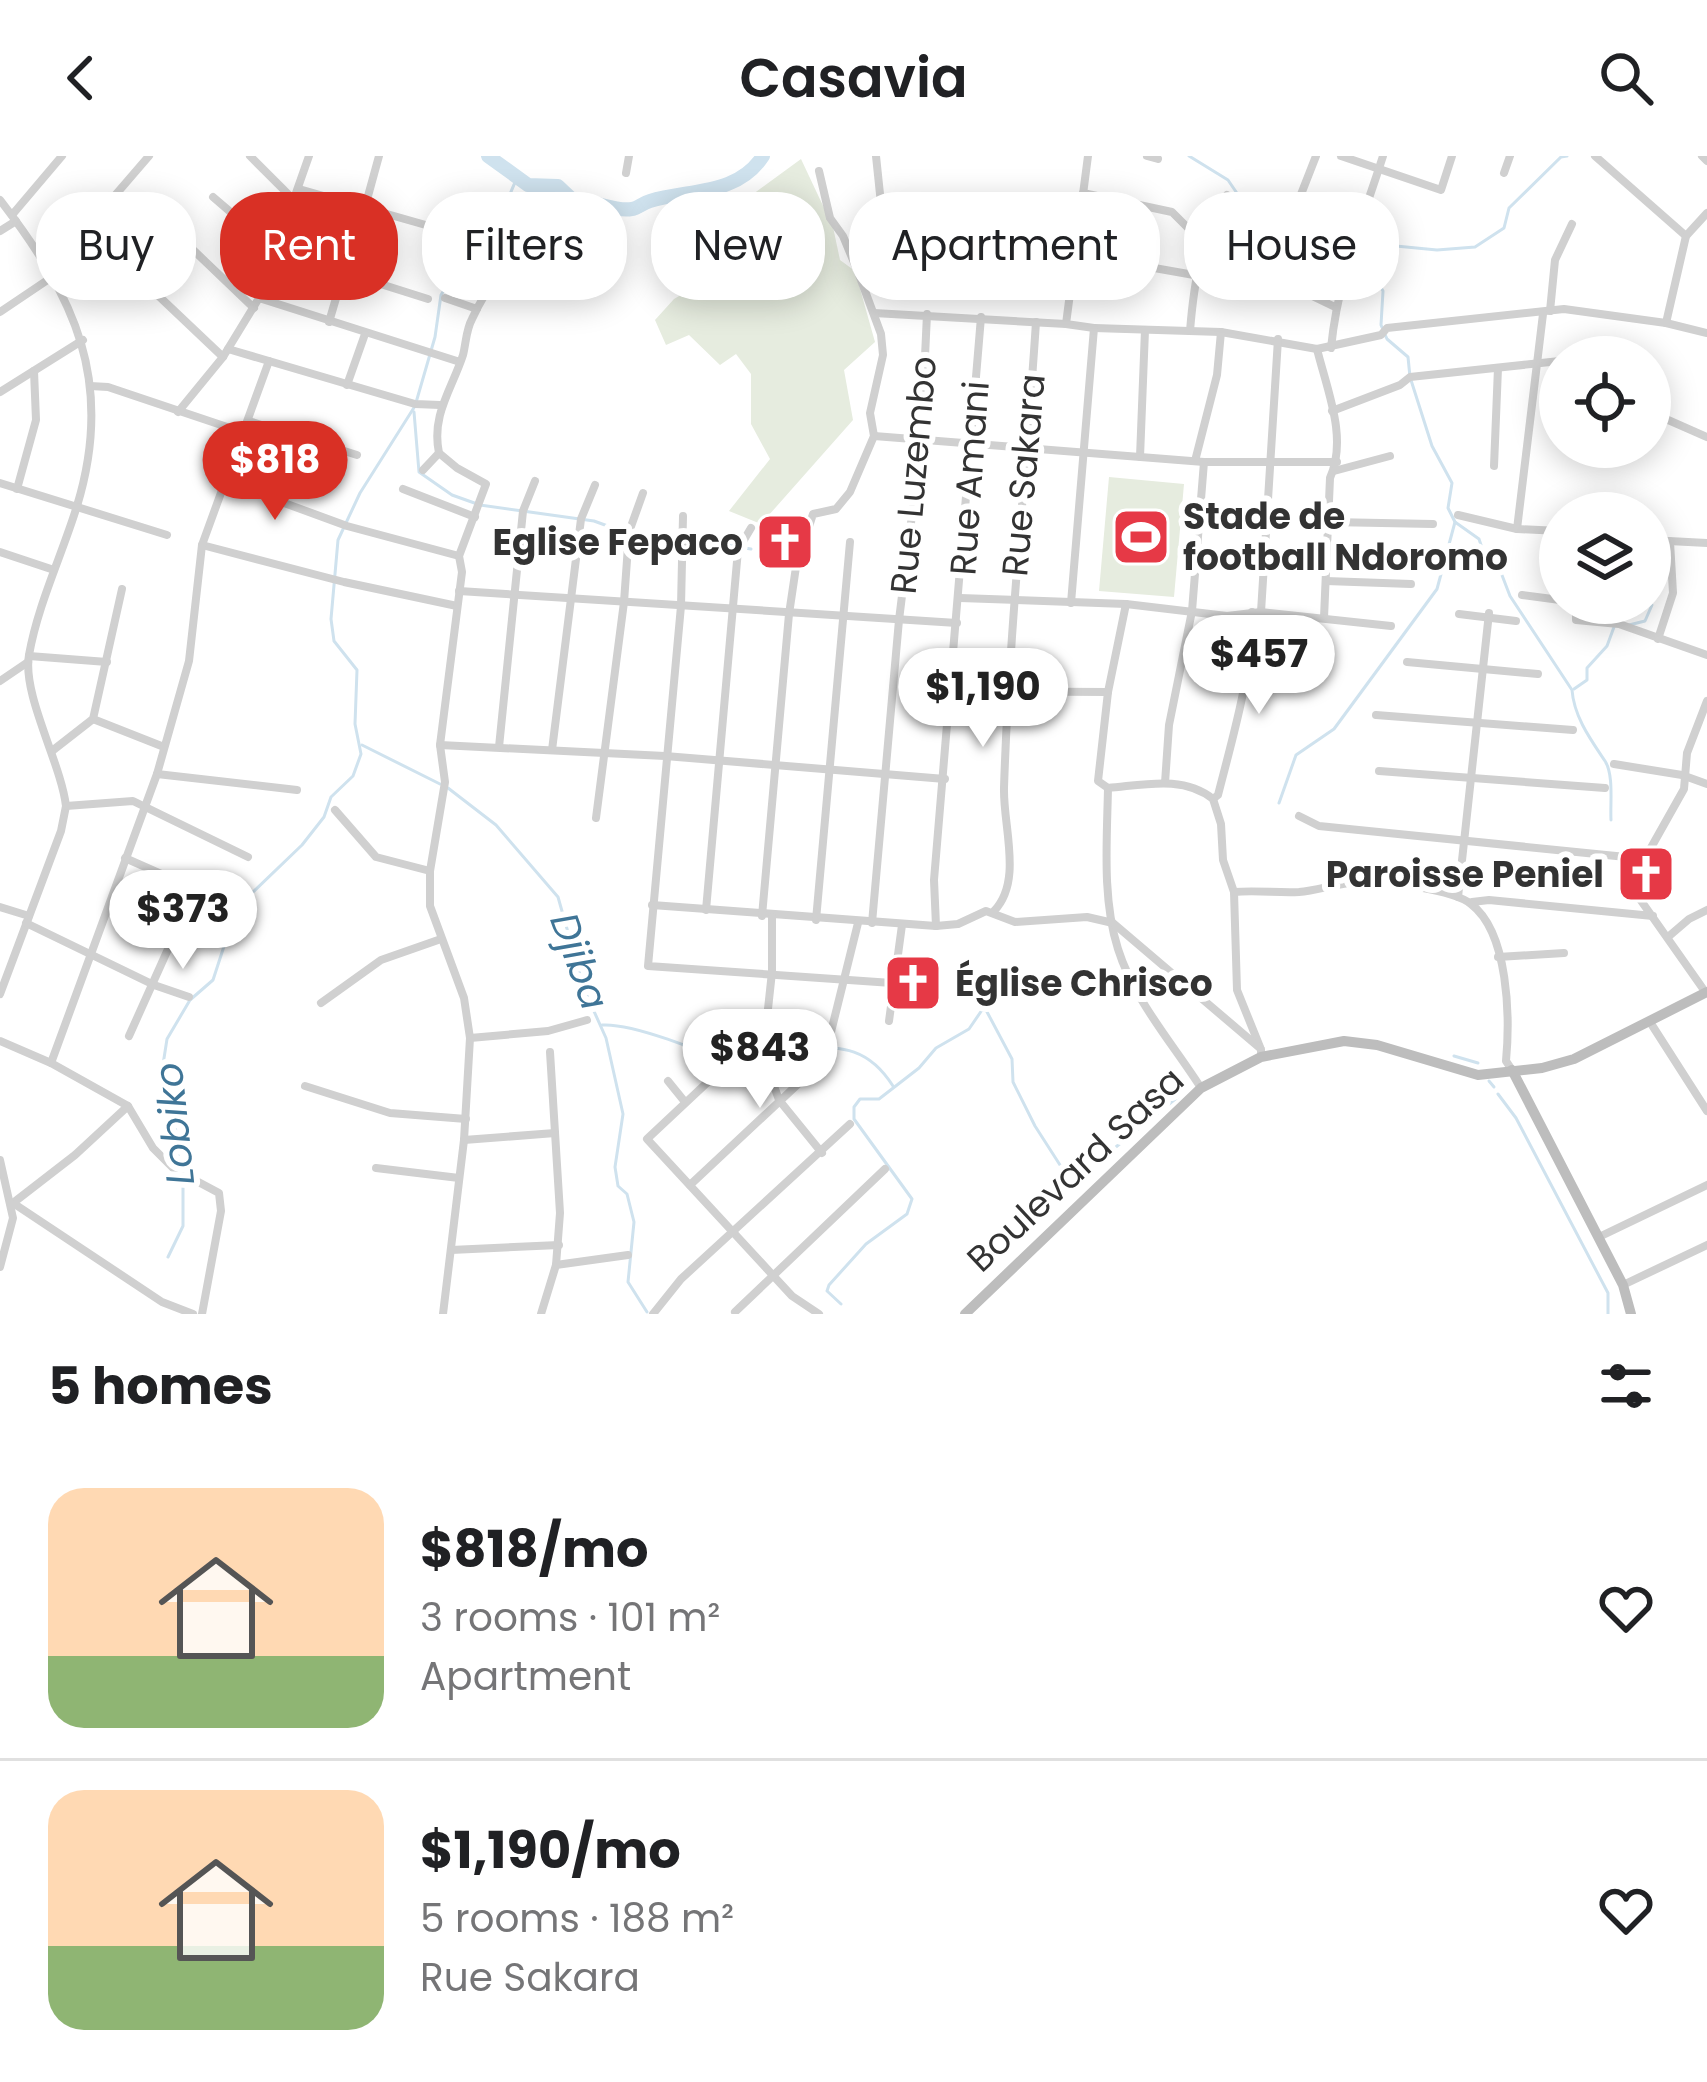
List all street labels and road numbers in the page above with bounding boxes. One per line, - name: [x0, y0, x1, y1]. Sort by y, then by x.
- street label: Rue Luzembo: [878, 354, 949, 596]
- street label: Rue Sakara: [989, 372, 1058, 578]
- street label: Rue Amani: [937, 379, 1002, 577]
- street label: Boulevard Sasa: [956, 1055, 1195, 1283]

